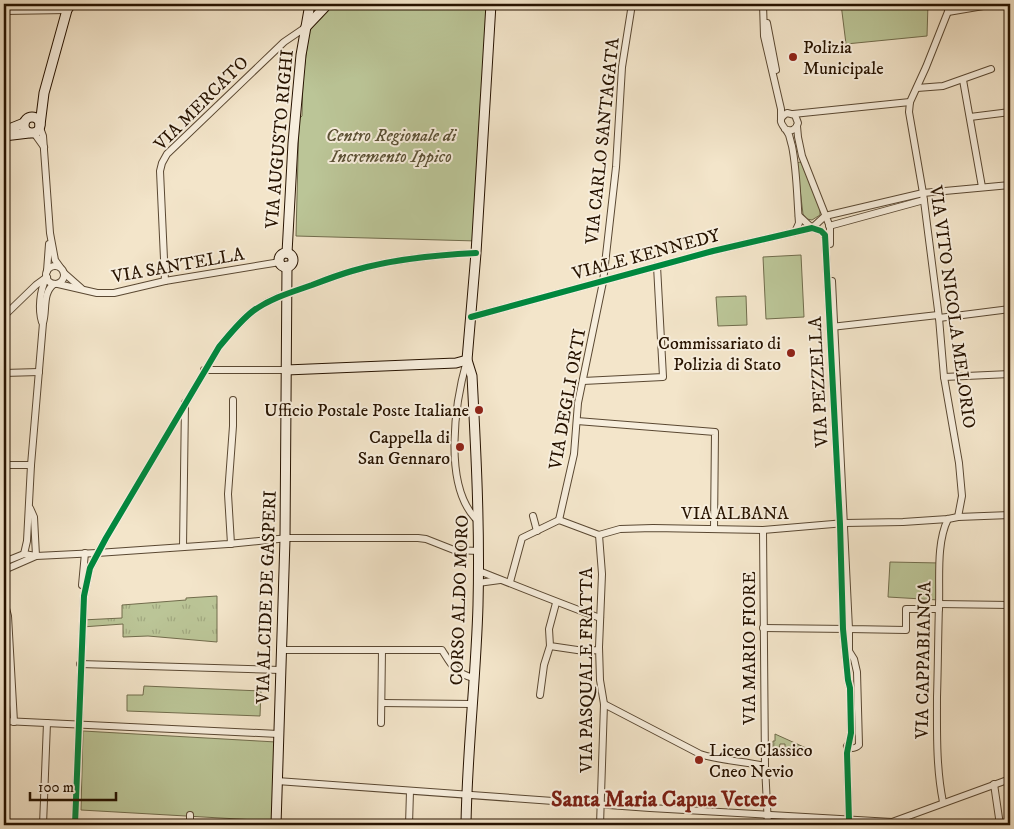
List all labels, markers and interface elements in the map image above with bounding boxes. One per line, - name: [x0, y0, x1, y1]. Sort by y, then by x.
- street label: VIA CARLO SANTAGATA: [581, 36, 625, 246]
- place label: Polizia Municipale: [803, 37, 884, 80]
- street label: VIA AUGUSTO RIGHI: [261, 49, 299, 230]
- marker: Polizia Municipale: [787, 51, 799, 63]
- street label: VIA MERCATO: [149, 52, 254, 156]
- park label: Centro Regionale di Incremento Ippico: [326, 125, 457, 168]
- street label: VIA VITO NICOLA MELORIO: [924, 183, 980, 430]
- street label: VIALE KENNEDY: [569, 225, 723, 286]
- street label: VIA SANTELLA: [109, 243, 247, 289]
- street label: VIA PEZZELLA: [805, 315, 833, 449]
- street label: VIA DEGLI ORTI: [545, 327, 591, 472]
- place label: Commissariato di Polizia di Stato: [658, 333, 781, 376]
- marker: Commissariato di Polizia di Stato: [785, 347, 797, 359]
- place label: Ufficio Postale Poste Italiane: [264, 400, 469, 422]
- marker: Ufficio Postale Poste Italiane: [473, 404, 485, 416]
- place label: Cappella di San Gennaro: [358, 427, 450, 470]
- marker: Cappella di San Gennaro: [454, 441, 466, 453]
- street label: VIA ALCIDE DE GASPERI: [252, 490, 282, 705]
- street label: VIA ALBANA: [680, 503, 789, 525]
- street label: CORSO ALDO MORO: [446, 514, 474, 686]
- street label: VIA PASQUALE FRATTA: [576, 567, 598, 774]
- street label: VIA MARIO FIORE: [739, 571, 761, 726]
- street label: VIA CAPPABIANCA: [912, 580, 936, 740]
- place label: Liceo Classico Cneo Nevio: [709, 740, 813, 783]
- marker: Liceo Classico Cneo Nevio: [693, 754, 705, 766]
- scale bar: [30, 769, 116, 801]
- text: 100 m: [38, 778, 74, 797]
- district label: Santa Maria Capua Vetere: [551, 786, 777, 813]

